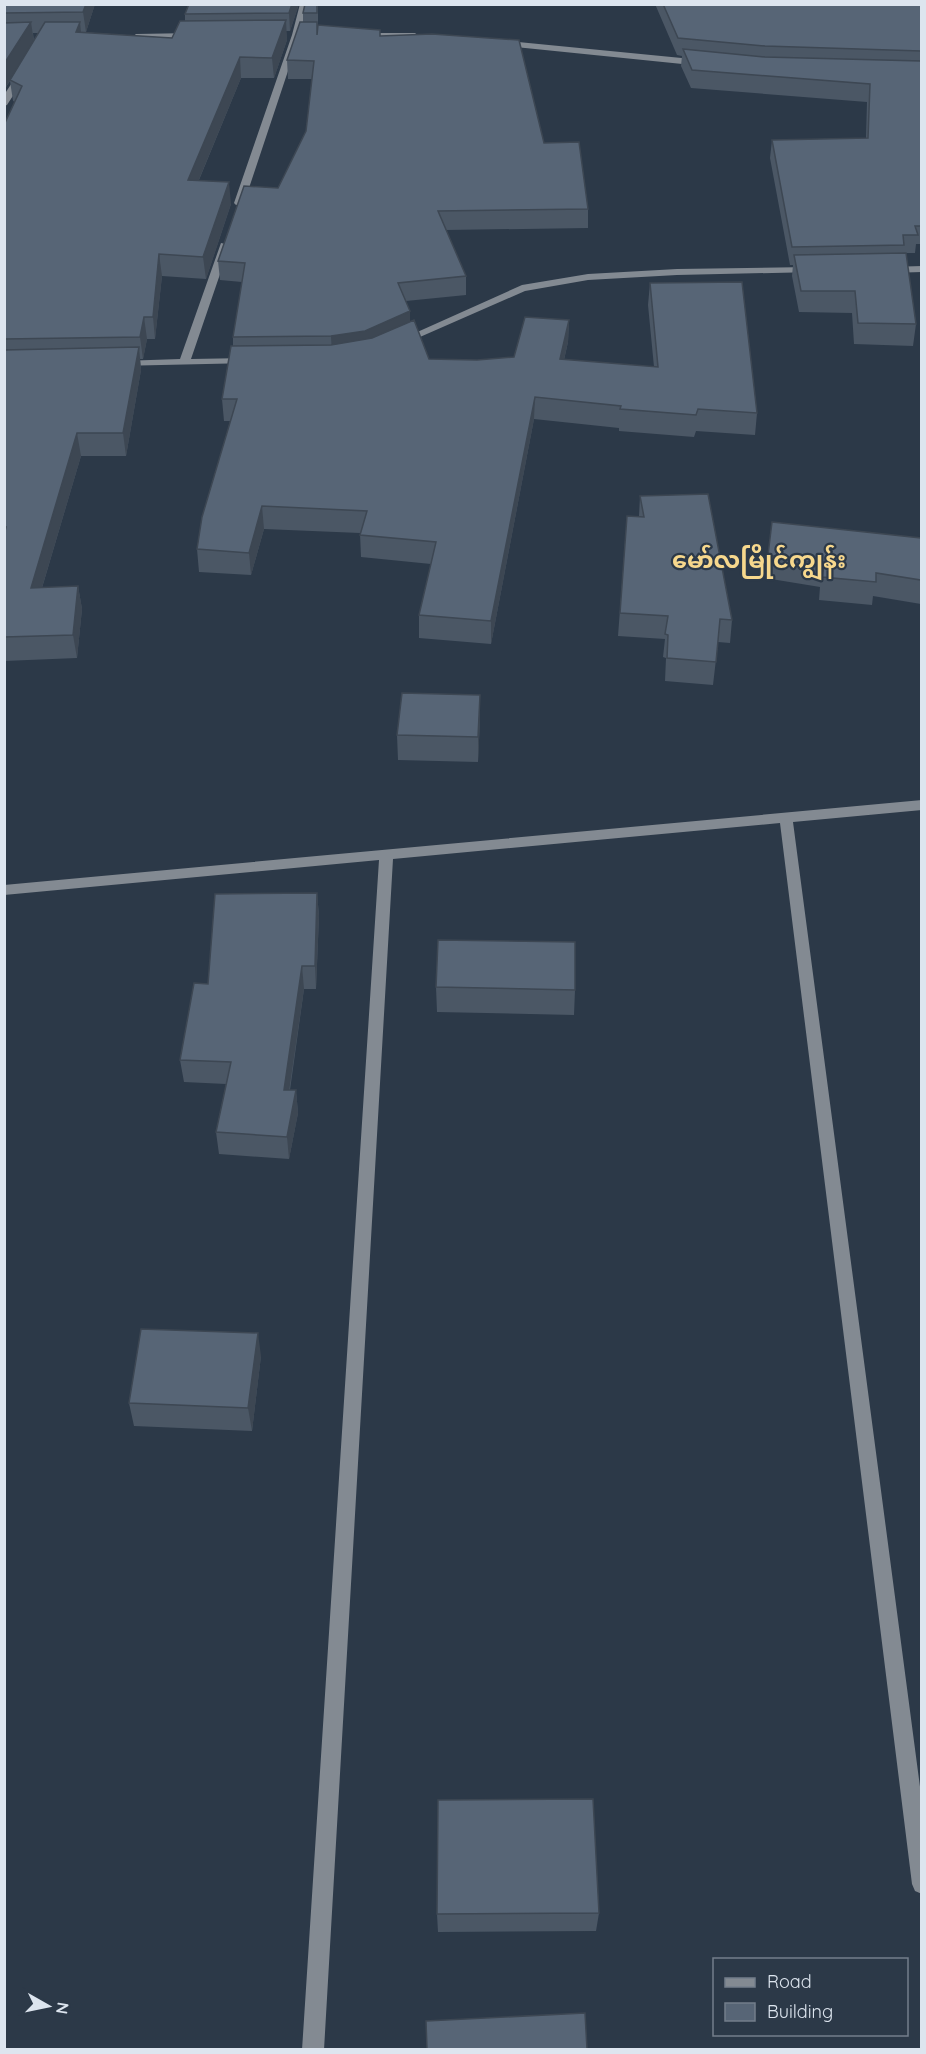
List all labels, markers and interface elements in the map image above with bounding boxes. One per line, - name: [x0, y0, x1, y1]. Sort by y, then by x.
- district label: မော်လမြိုင်ကျွန်း: [672, 544, 846, 581]
- legend: [713, 1958, 908, 2036]
- text: Road: [767, 1970, 812, 1993]
- north arrow: [18, 1976, 78, 2036]
- text: Building: [767, 2000, 833, 2023]
- text: N: [52, 2001, 74, 2016]

